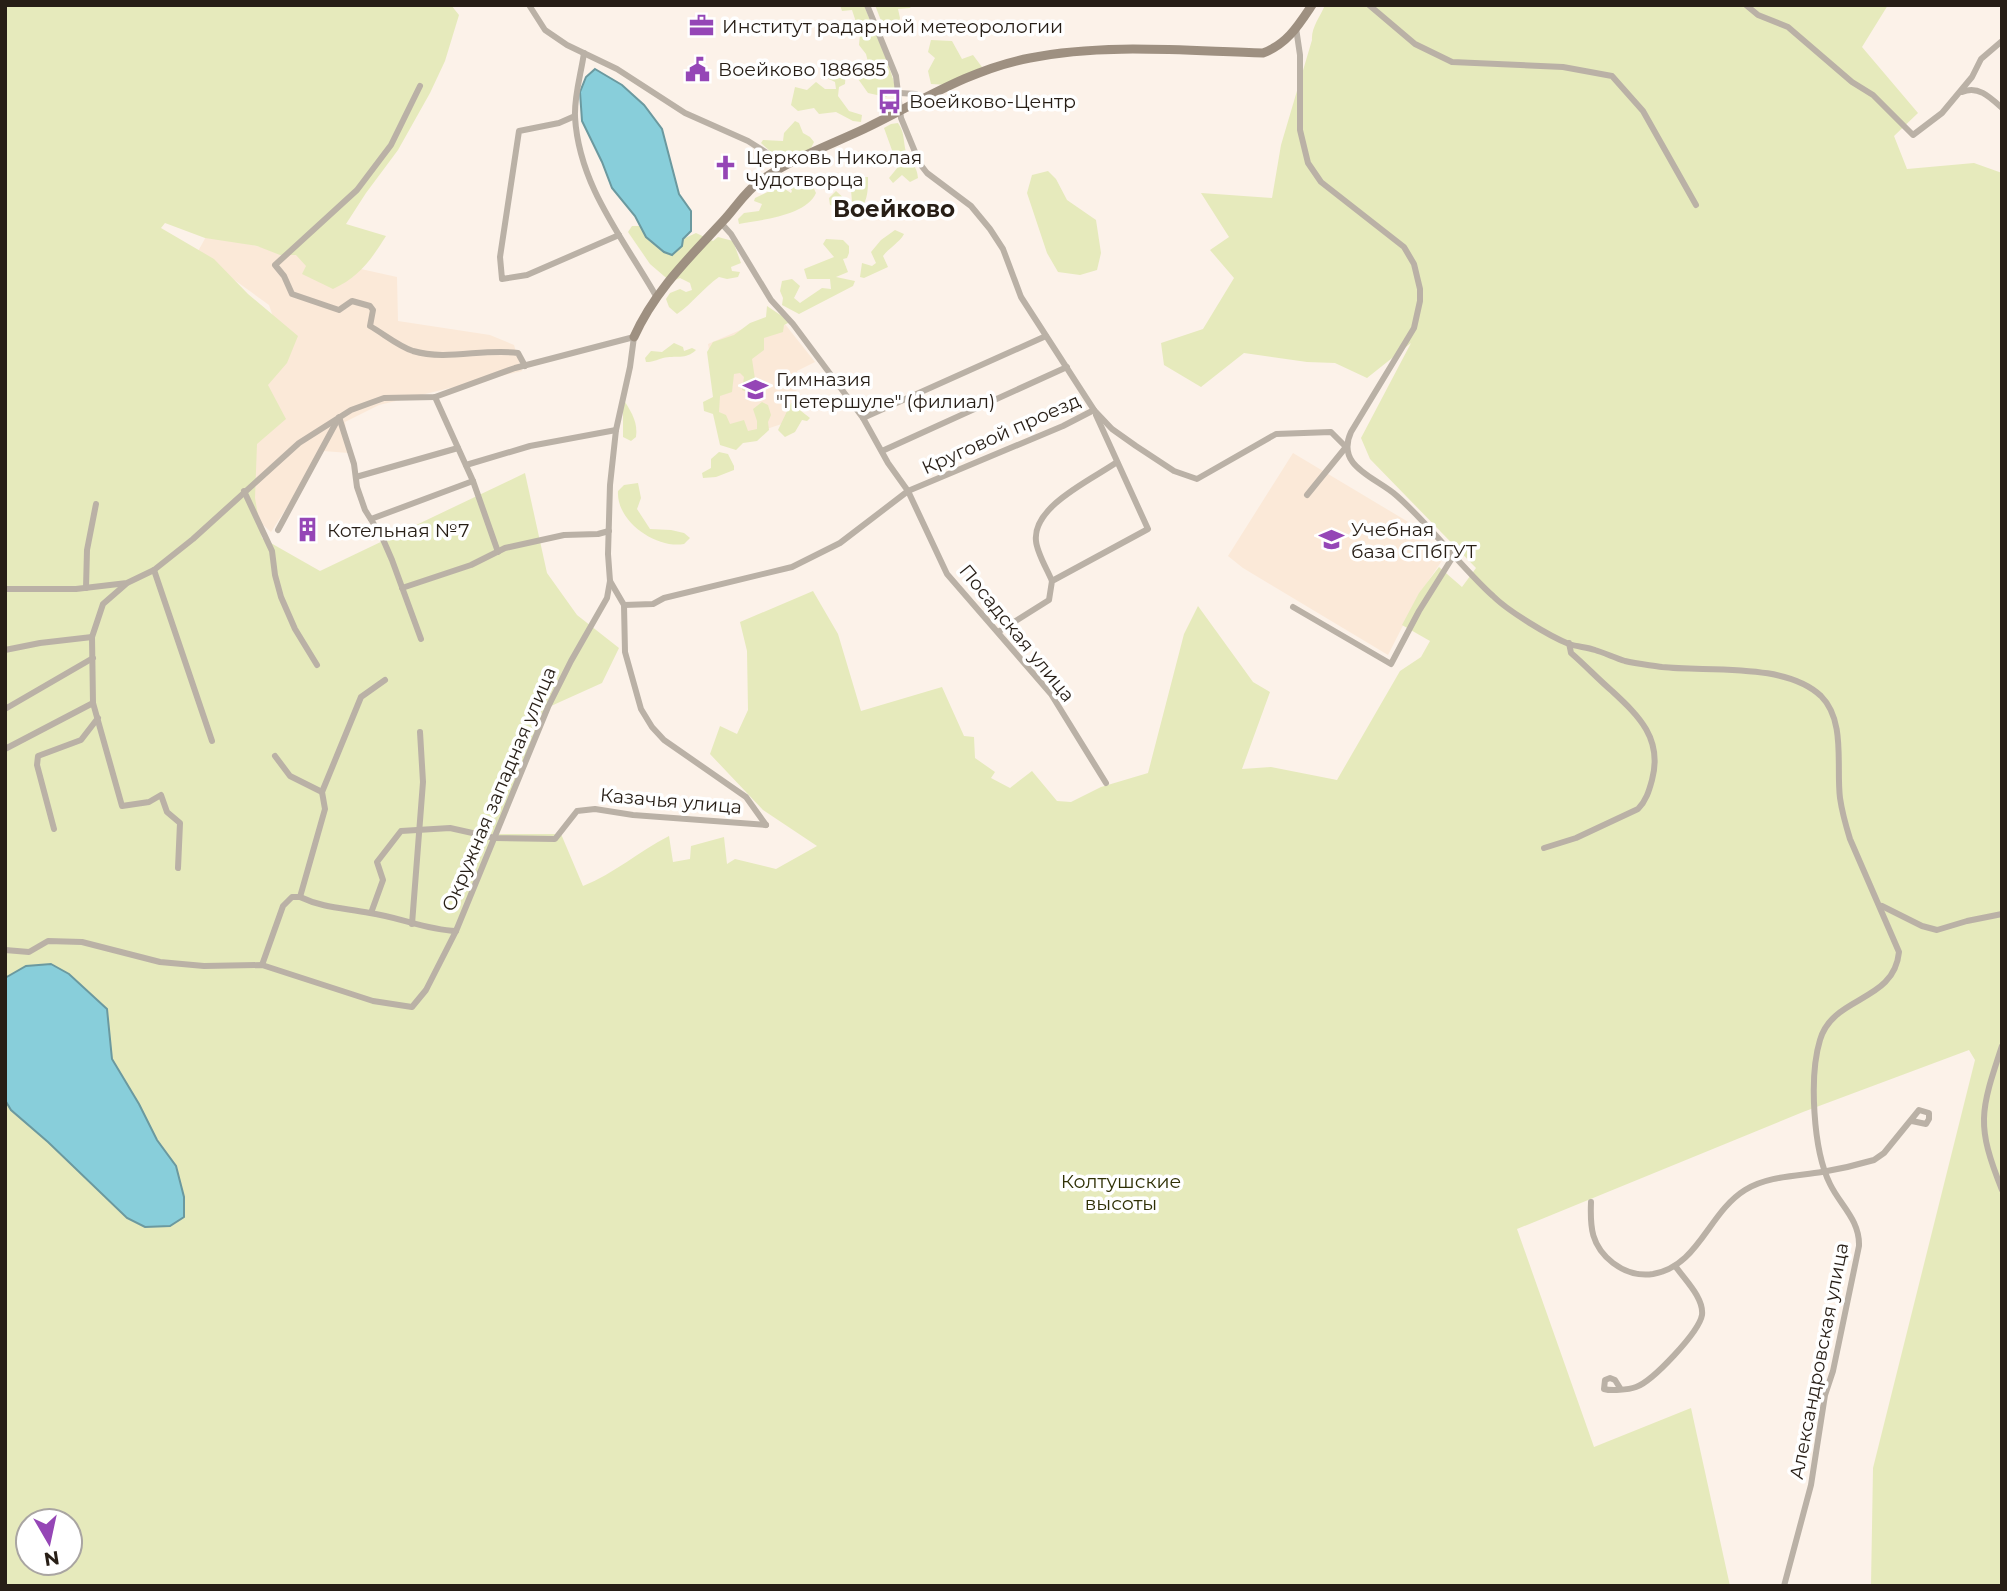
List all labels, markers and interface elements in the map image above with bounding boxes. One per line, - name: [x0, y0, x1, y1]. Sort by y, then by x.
- office icon: Институт радарной метеорологии: [688, 12, 716, 40]
- place label: Институт радарной метеорологии: [722, 15, 1063, 38]
- public building icon: Воейково 188685: [684, 55, 712, 83]
- place label: Воейково 188685: [718, 58, 886, 81]
- bus stop icon: Воейково-Центр: [875, 87, 903, 115]
- place label: Воейково-Центр: [909, 90, 1076, 113]
- place label: Церковь Николая Чудотворца: [746, 146, 922, 191]
- church icon: Церковь Николая Чудотворца: [712, 154, 740, 182]
- district label: Воейково: [833, 195, 955, 223]
- place label: Гимназия "Петершуле" (филиал): [776, 368, 995, 413]
- school or university icon: Гимназия "Петершуле" (филиал): [742, 376, 770, 404]
- street label: Круговой проезд: [918, 389, 1084, 479]
- building icon: Котельная №7: [293, 516, 321, 544]
- place label: Учебная база СПбГУТ: [1351, 518, 1477, 563]
- place label: Котельная №7: [327, 519, 469, 542]
- school or university icon: Учебная база СПбГУТ: [1317, 526, 1345, 554]
- street label: Посадская улица: [954, 560, 1080, 706]
- street label: Окружная западная улица: [437, 663, 561, 915]
- street label: Казачья улица: [599, 783, 743, 819]
- park label: Колтушские высоты: [1061, 1170, 1181, 1215]
- street label: Александровская улица: [1785, 1241, 1853, 1481]
- north arrow: [14, 1507, 84, 1577]
- text: N: [42, 1546, 61, 1571]

